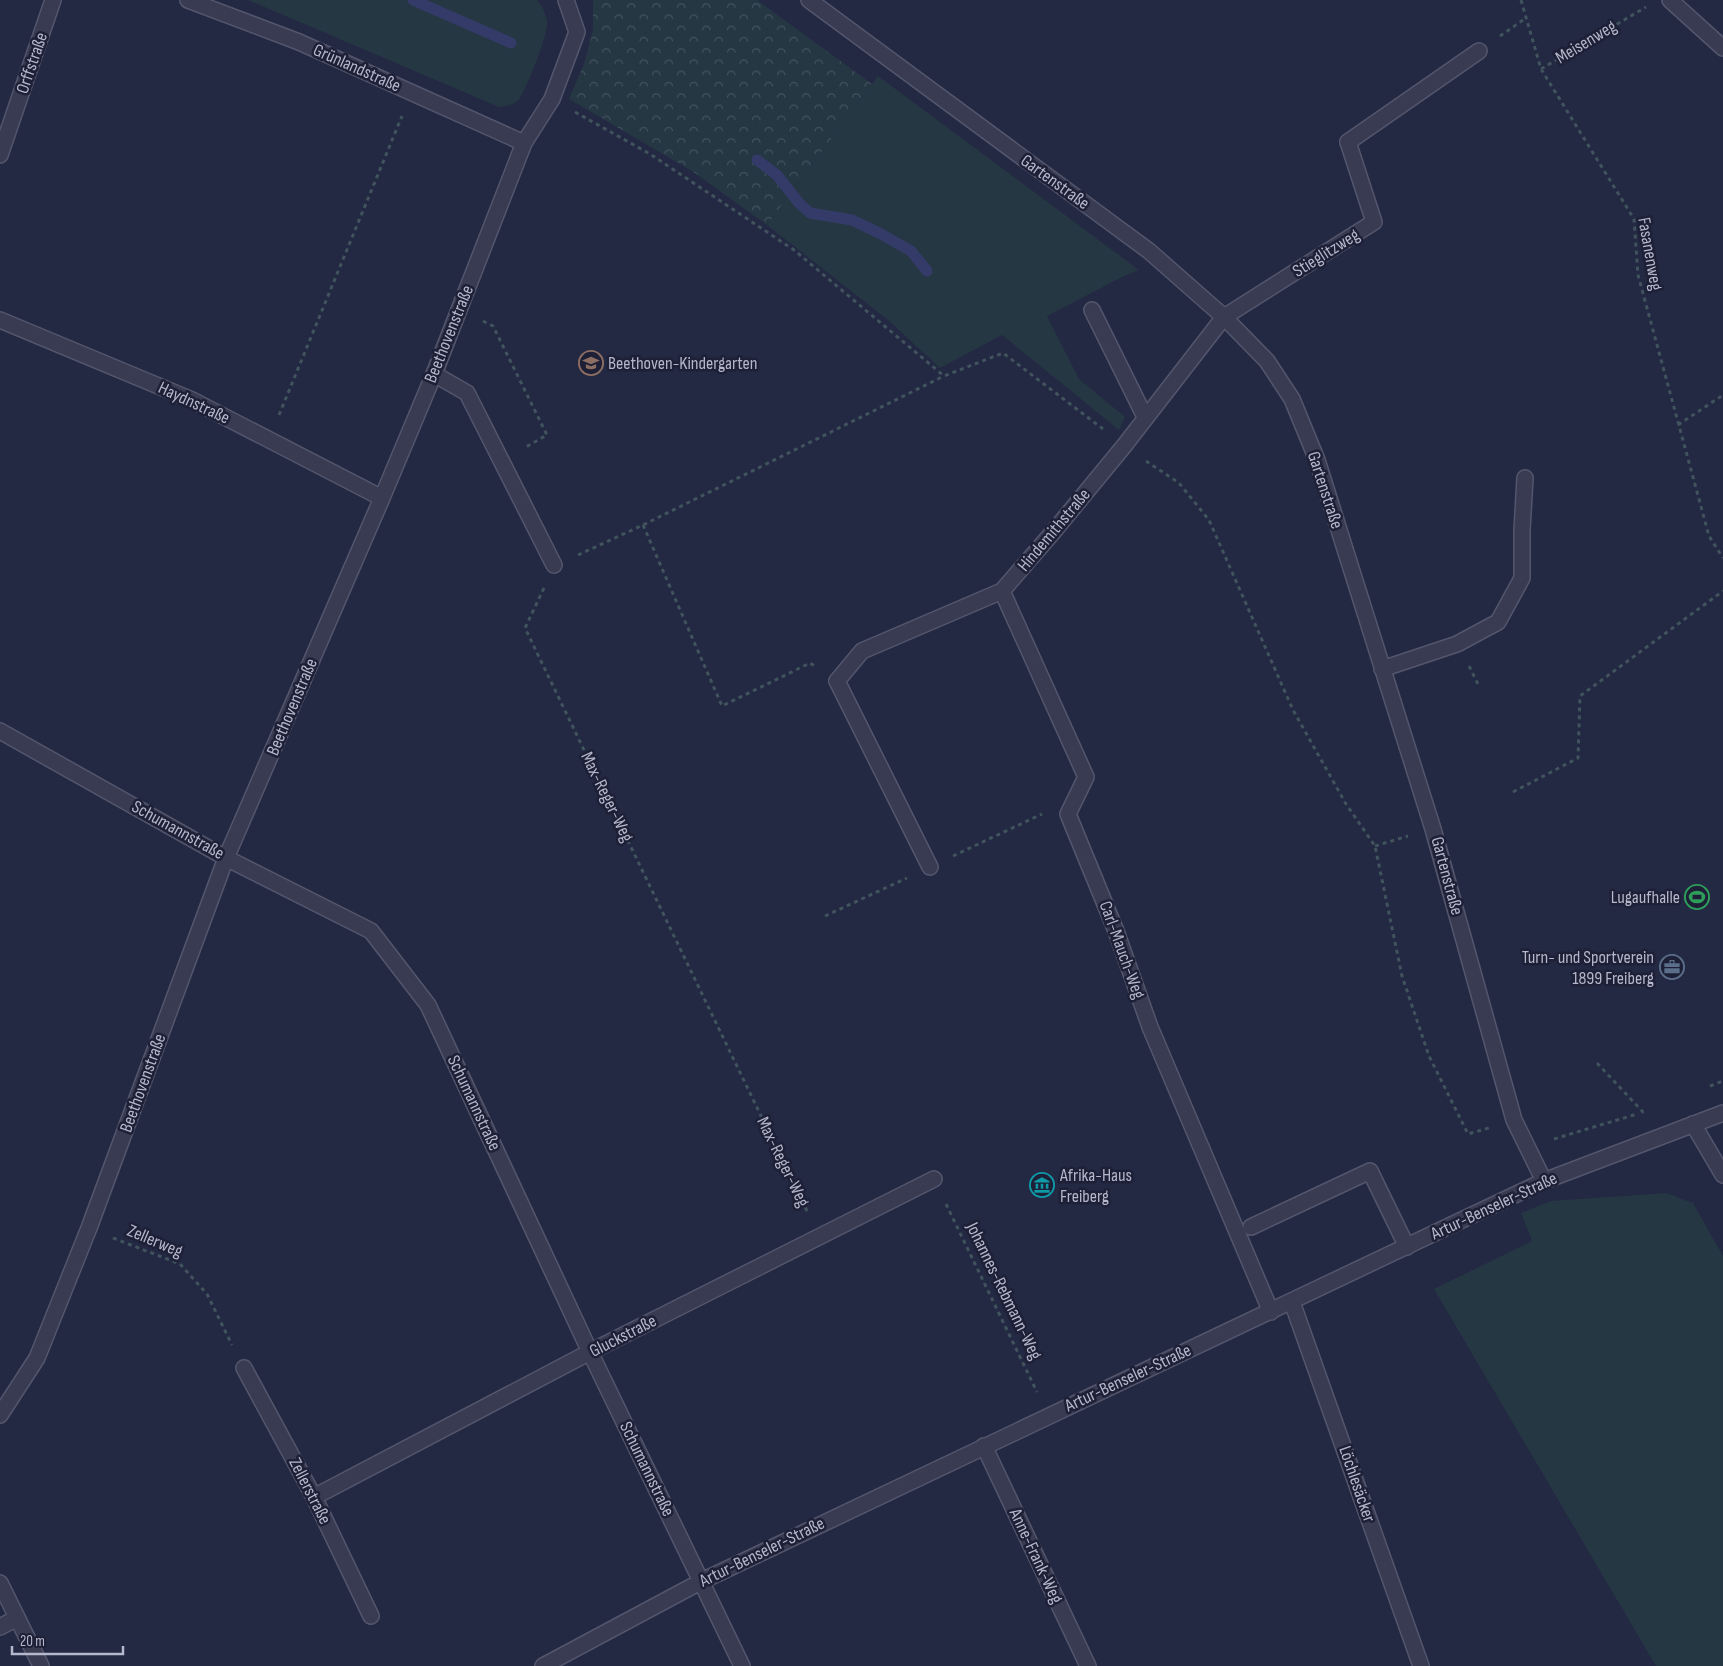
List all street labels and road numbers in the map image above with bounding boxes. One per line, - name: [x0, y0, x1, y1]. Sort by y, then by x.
- street label: Meisenweg: [1552, 16, 1620, 68]
- street label: Orffstraße: [12, 30, 52, 96]
- street label: Grünlandstraße: [310, 39, 404, 97]
- street label: Gartenstraße: [1016, 150, 1094, 214]
- street label: Fasanenweg: [1633, 216, 1667, 292]
- street label: Stieglitzweg: [1289, 224, 1363, 282]
- street label: Beethovenstraße: [420, 282, 478, 386]
- street label: Haydnstraße: [155, 377, 233, 429]
- street label: Gartenstraße: [1303, 449, 1347, 531]
- street label: Hindemithstraße: [1013, 484, 1095, 576]
- street label: Beethovenstraße: [262, 655, 322, 759]
- street label: Max-Reger-Weg: [576, 748, 638, 846]
- street label: Schumannstraße: [128, 796, 228, 864]
- street label: Gartenstraße: [1426, 835, 1468, 917]
- street label: Carl-Mauch-Weg: [1095, 898, 1149, 1002]
- street label: Beethovenstraße: [115, 1031, 171, 1135]
- street label: Schumannstraße: [443, 1052, 505, 1154]
- street label: Max-Reger-Weg: [752, 1113, 814, 1211]
- street label: Artur-Benseler-Straße: [1427, 1168, 1560, 1245]
- street label: Johannes-Rebmann-Weg: [961, 1218, 1046, 1363]
- street label: Zellerweg: [124, 1220, 186, 1262]
- street label: Gluckstraße: [586, 1310, 660, 1362]
- street label: Artur-Benseler-Straße: [1061, 1340, 1194, 1417]
- street label: Schumannstraße: [615, 1418, 679, 1520]
- street label: Löchlesäcker: [1334, 1443, 1380, 1525]
- street label: Zellerstraße: [284, 1454, 336, 1528]
- street label: Anne-Frank-Weg: [1004, 1504, 1067, 1607]
- street label: Artur-Benseler-Straße: [695, 1513, 828, 1592]

